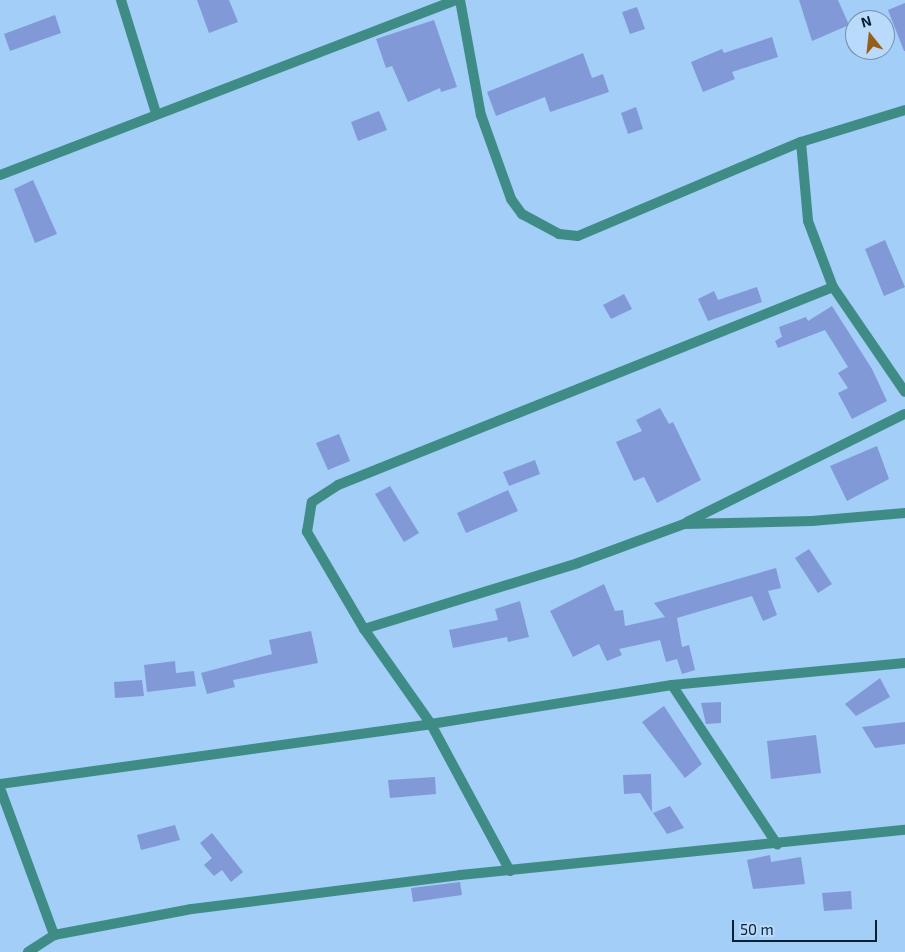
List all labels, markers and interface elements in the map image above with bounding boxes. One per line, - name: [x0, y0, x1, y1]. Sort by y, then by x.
- north arrow: [845, 10, 895, 60]
- text: N: [859, 11, 873, 31]
- scale bar: [735, 910, 880, 942]
- text: 50 m: [740, 920, 774, 938]

